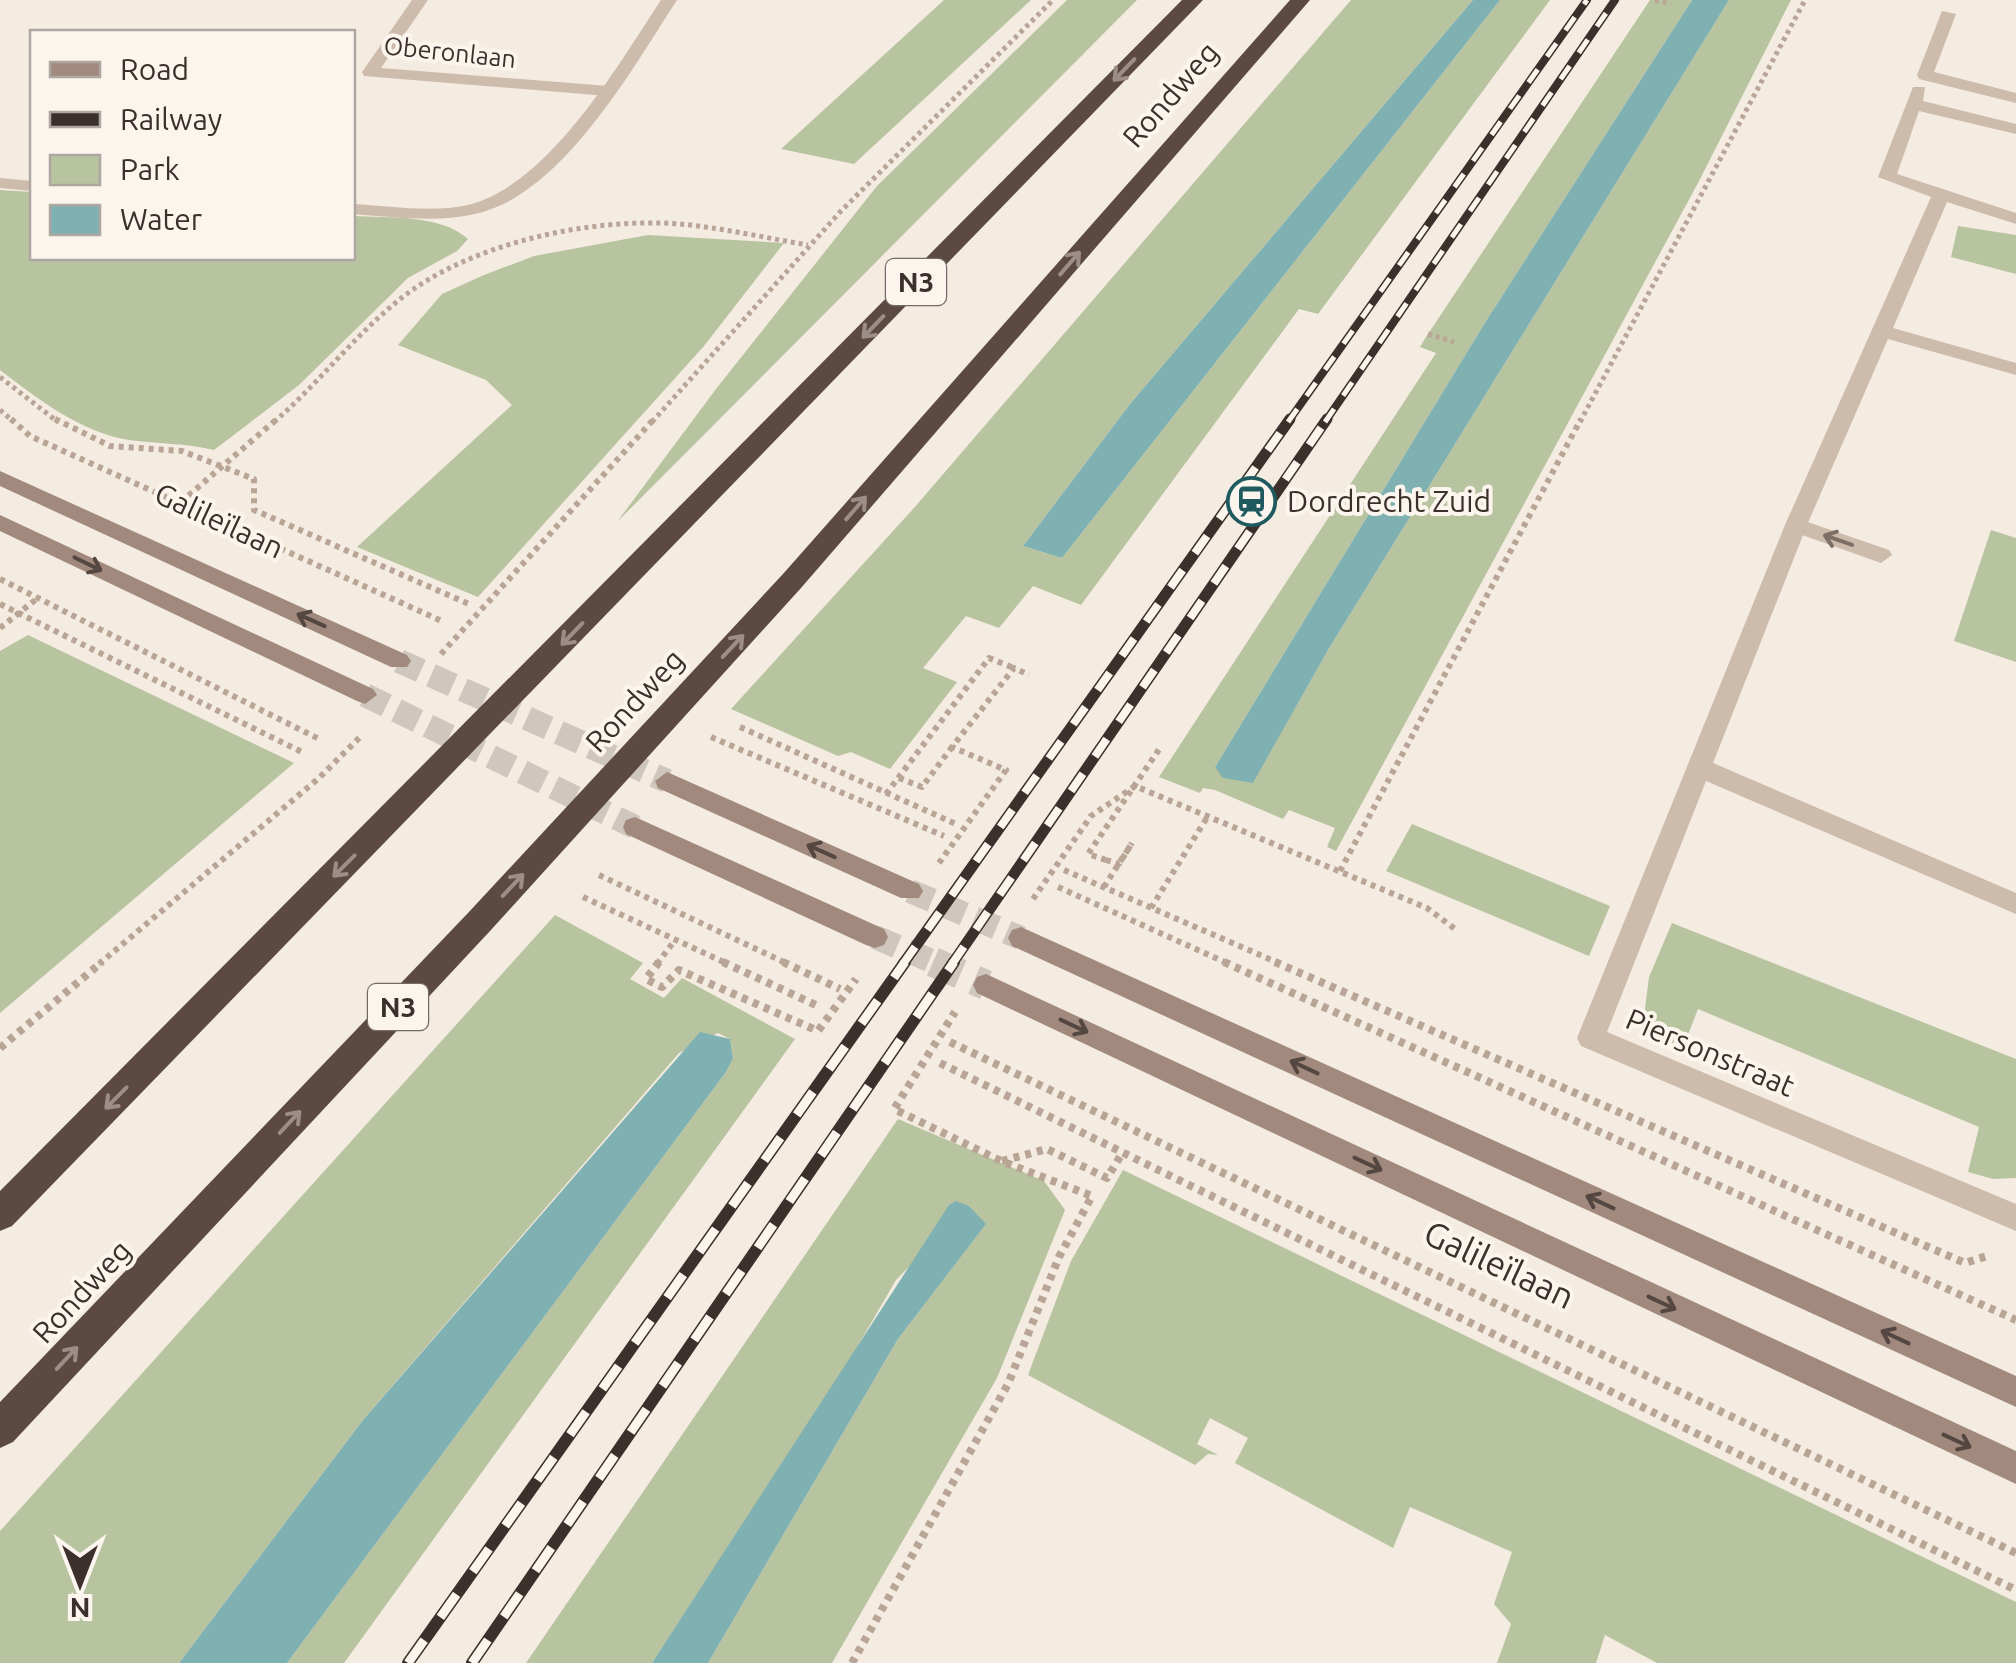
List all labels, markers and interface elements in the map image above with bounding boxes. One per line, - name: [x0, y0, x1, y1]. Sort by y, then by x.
- legend: [30, 30, 355, 260]
- street label: Oberonlaan: [383, 31, 517, 73]
- street label: Rondweg: [1115, 35, 1225, 154]
- text: Road: [120, 52, 189, 86]
- one-way arrow: [1113, 57, 1137, 81]
- text: Railway: [120, 102, 222, 136]
- text: Park: [120, 152, 180, 186]
- text: Water: [120, 202, 203, 236]
- one-way arrow: [1059, 251, 1081, 277]
- road number: N3: [886, 259, 946, 305]
- one-way arrow: [861, 314, 885, 338]
- street label: Galileïlaan: [150, 476, 289, 565]
- station icon: Dordrecht Zuid: [1226, 476, 1278, 528]
- place label: Dordrecht Zuid: [1287, 484, 1491, 518]
- one-way arrow: [845, 496, 868, 521]
- one-way arrow: [1824, 530, 1855, 548]
- one-way arrow: [72, 555, 102, 574]
- one-way arrow: [297, 610, 327, 629]
- one-way arrow: [560, 622, 584, 646]
- one-way arrow: [721, 634, 744, 659]
- street label: Rondweg: [578, 642, 690, 759]
- one-way arrow: [806, 841, 837, 859]
- one-way arrow: [332, 853, 356, 877]
- one-way arrow: [501, 873, 524, 898]
- road number: N3: [368, 984, 428, 1030]
- street label: Piersonstraat: [1621, 1001, 1800, 1103]
- one-way arrow: [1058, 1018, 1088, 1037]
- one-way arrow: [1290, 1057, 1320, 1076]
- one-way arrow: [104, 1085, 128, 1109]
- one-way arrow: [278, 1110, 301, 1135]
- one-way arrow: [1352, 1156, 1382, 1175]
- one-way arrow: [1585, 1192, 1616, 1210]
- street label: Galileïlaan: [1418, 1212, 1581, 1316]
- street label: Rondweg: [25, 1233, 137, 1350]
- one-way arrow: [1646, 1294, 1676, 1313]
- one-way arrow: [1881, 1327, 1911, 1345]
- one-way arrow: [55, 1347, 79, 1371]
- one-way arrow: [1941, 1432, 1971, 1451]
- north arrow: [30, 1533, 130, 1633]
- text: N: [70, 1593, 90, 1624]

